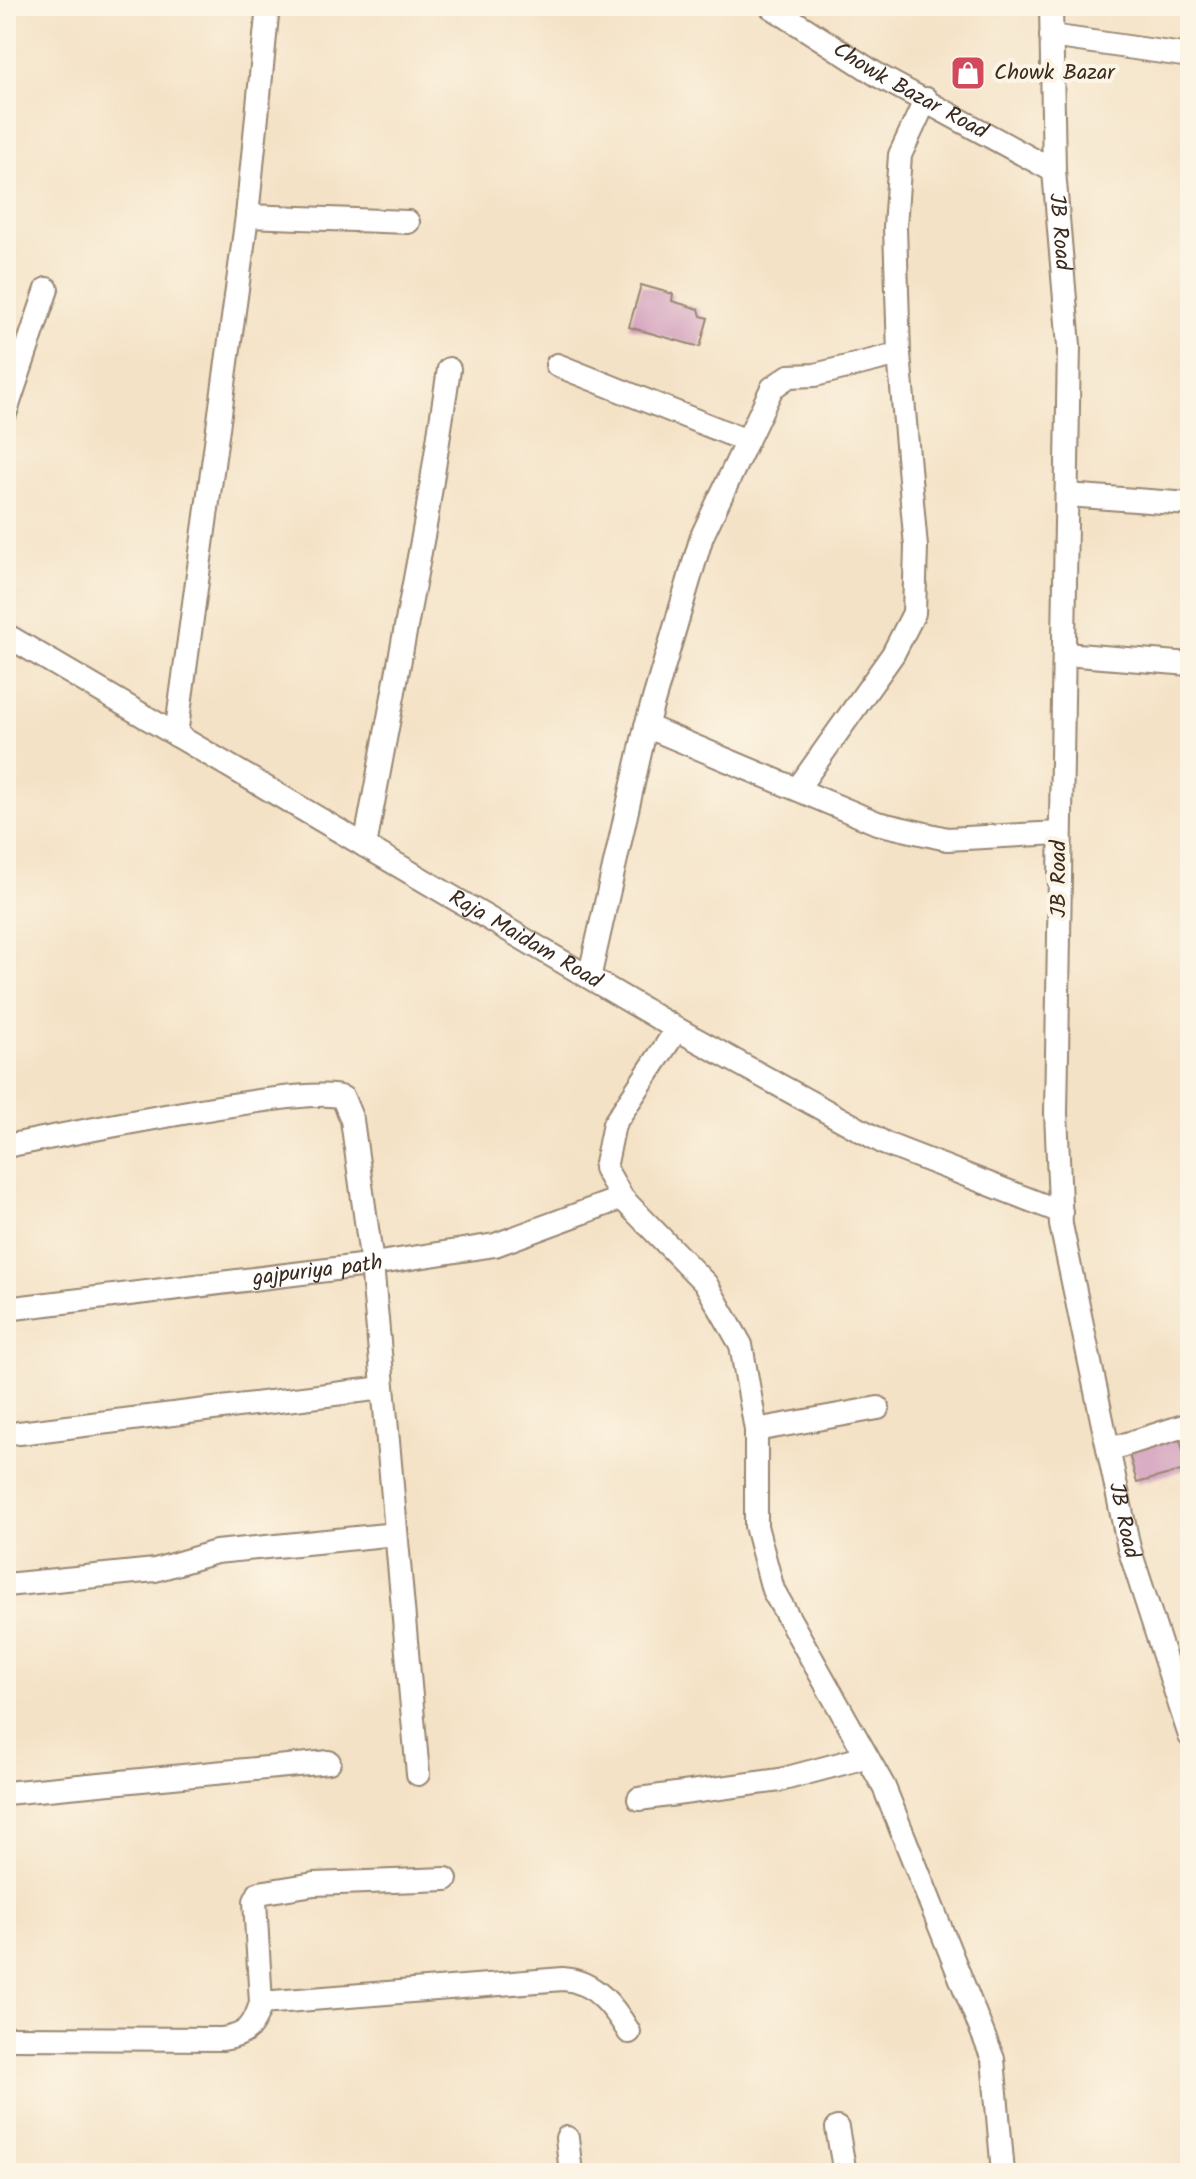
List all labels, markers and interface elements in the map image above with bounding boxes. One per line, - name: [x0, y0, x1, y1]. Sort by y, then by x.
- street label: Chowk Bazar Road: [826, 33, 995, 150]
- shop icon: Chowk Bazar: [949, 54, 987, 92]
- place label: Chowk Bazar: [994, 56, 1116, 91]
- street label: JB Road: [1038, 192, 1080, 273]
- street label: JB Road: [1042, 839, 1077, 918]
- street label: Raja Maidam Road: [442, 881, 609, 999]
- street label: gajpuriya path: [250, 1245, 385, 1297]
- street label: JB Road: [1098, 1479, 1149, 1565]

